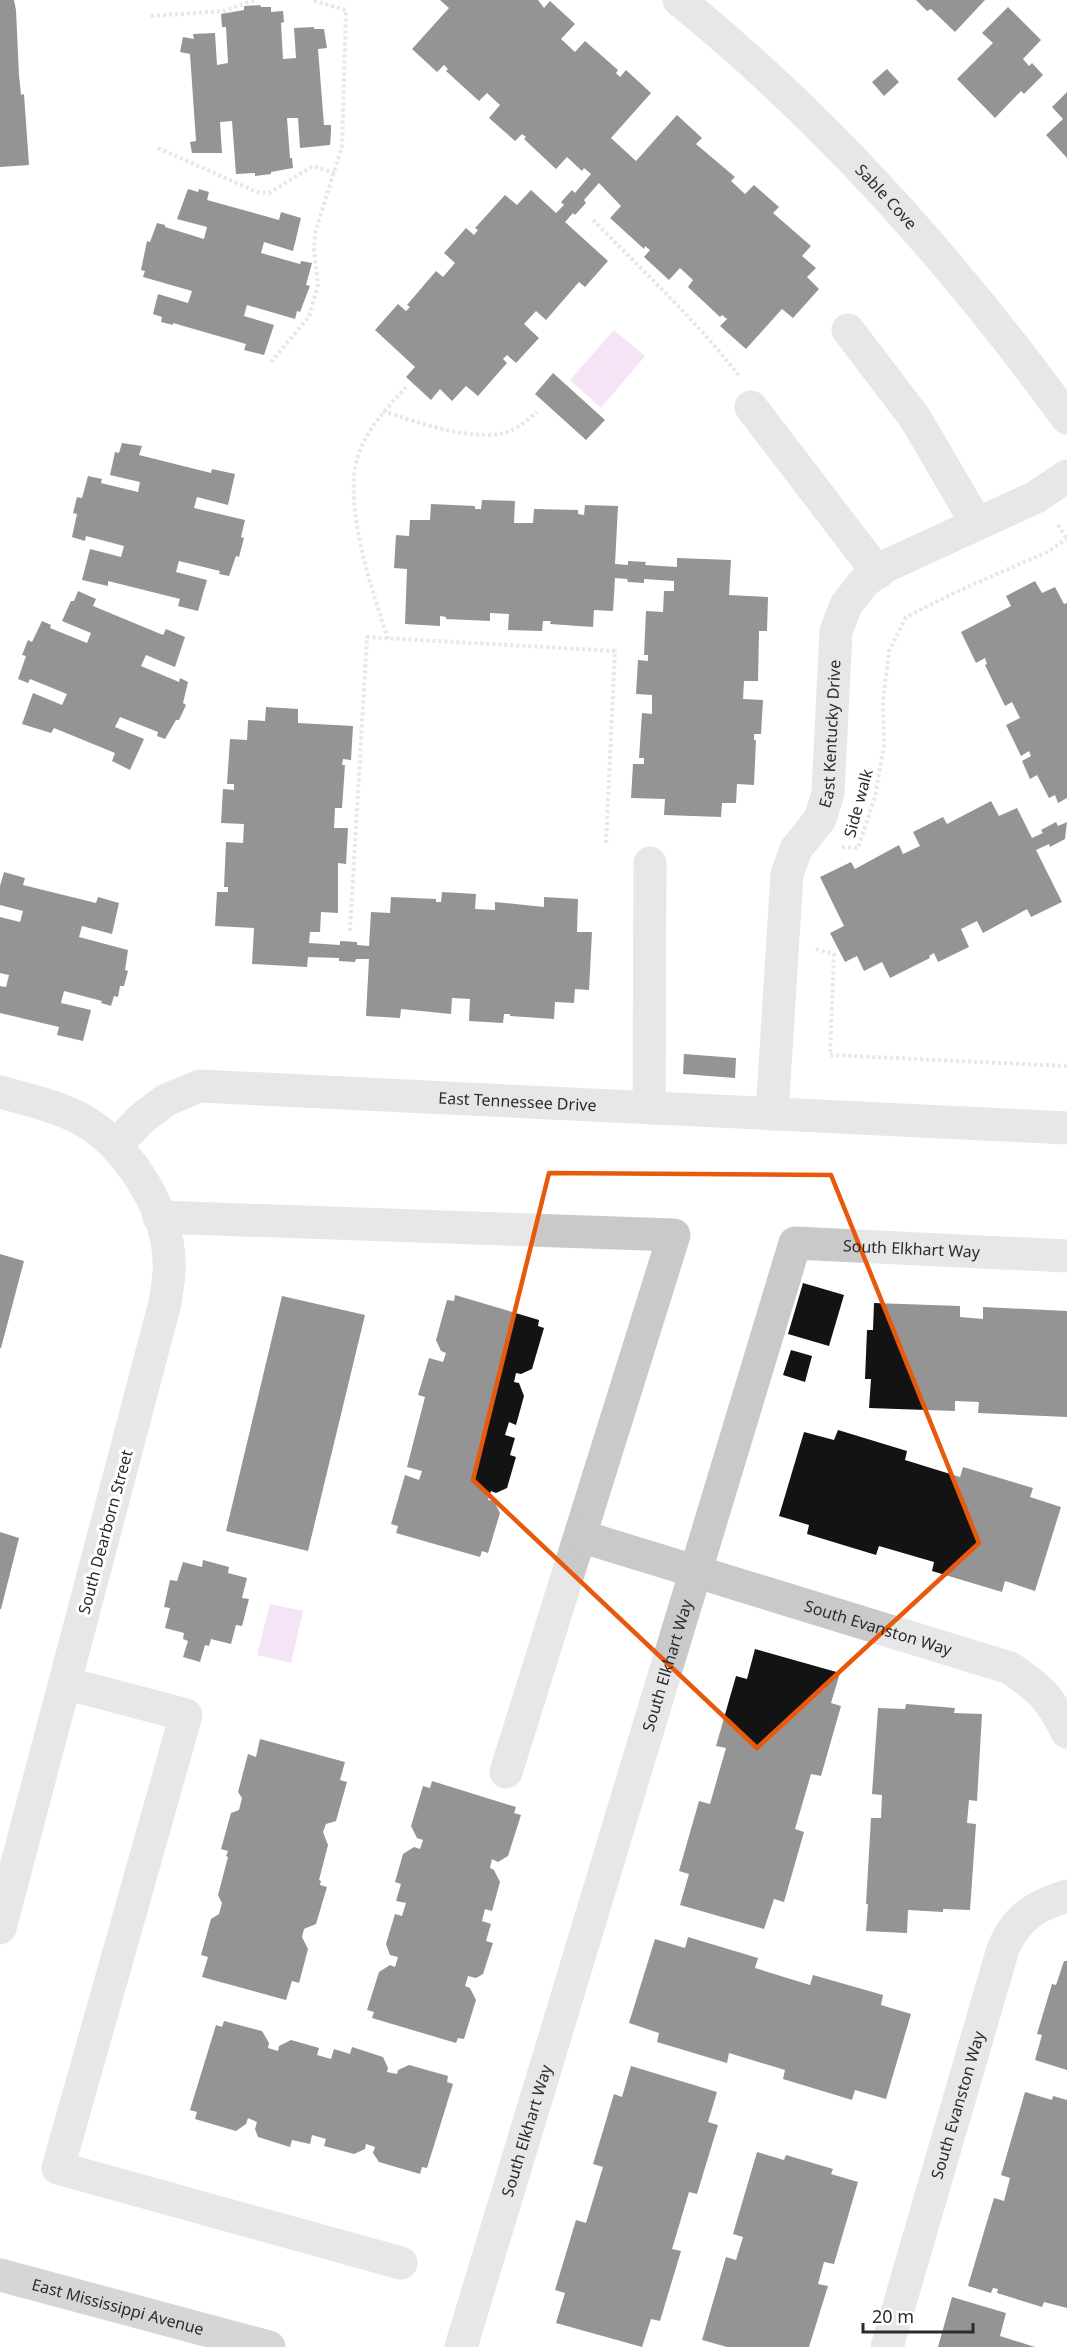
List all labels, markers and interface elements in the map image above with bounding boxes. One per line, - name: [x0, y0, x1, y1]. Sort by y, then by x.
- street label: Sable Cove: [851, 159, 922, 234]
- street label: East Kentucky Drive: [813, 659, 846, 810]
- street label: Side walk: [838, 766, 878, 840]
- street label: East Tennessee Drive: [438, 1087, 597, 1116]
- street label: South Elkhart Way: [843, 1234, 981, 1263]
- street label: South Dearborn Street: [72, 1447, 138, 1617]
- street label: South Evanston Way: [802, 1595, 955, 1661]
- street label: South Elkhart Way: [637, 1596, 698, 1734]
- street label: South Evanston Way: [926, 2028, 990, 2182]
- street label: South Elkhart Way: [496, 2061, 557, 2199]
- street label: East Mississippi Avenue: [29, 2273, 206, 2340]
- scale bar: [863, 2296, 972, 2334]
- text: 20 m: [872, 2304, 914, 2328]

